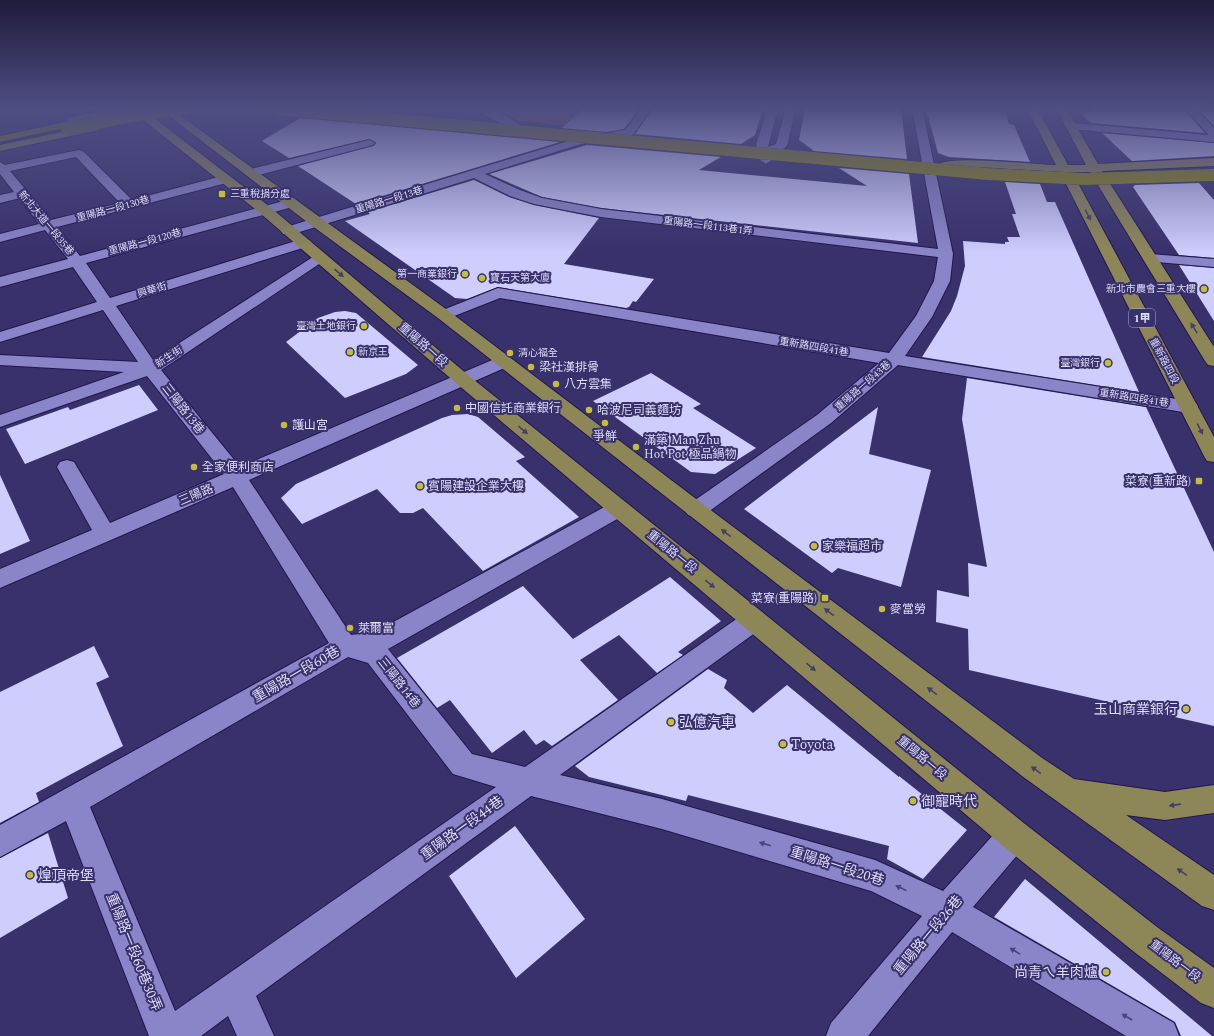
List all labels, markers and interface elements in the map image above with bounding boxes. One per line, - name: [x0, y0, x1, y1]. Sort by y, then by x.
- street label: 重陽路一段13巷: [353, 182, 425, 218]
- place label: 三重稅捐分處: [230, 186, 290, 202]
- street label: 新北大道一段35巷: [14, 187, 78, 259]
- marker: 三重稅捐分處: [217, 189, 227, 199]
- street label: 重陽路一段130巷: [75, 192, 151, 226]
- one-way arrow: [1084, 209, 1091, 220]
- street label: 重陽路一段113巷1弄: [662, 213, 754, 239]
- street label: 重陽路一段120巷: [107, 225, 183, 259]
- place label: 第一商業銀行: [397, 266, 457, 282]
- one-way arrow: [334, 269, 344, 278]
- marker: 第一商業銀行: [460, 269, 470, 279]
- place label: 寶石天第大廈: [490, 270, 550, 286]
- marker: 寶石天第大廈: [477, 273, 487, 283]
- street label: 興華街: [135, 278, 169, 302]
- place label: 新北市農會三重大樓: [1106, 281, 1196, 297]
- marker: 新北市農會三重大樓: [1199, 284, 1209, 294]
- road number: 1甲: [1129, 309, 1155, 327]
- place label: 臺灣土地銀行: [296, 318, 356, 334]
- street label: 重陽路一段: [394, 318, 452, 372]
- marker: 臺灣土地銀行: [359, 321, 369, 331]
- one-way arrow: [1190, 322, 1197, 334]
- street label: 重新路四段41巷: [778, 333, 850, 361]
- street label: 重新路四段: [1145, 335, 1183, 387]
- street label: 新生街: [152, 342, 186, 372]
- place label: 新京王: [358, 344, 388, 360]
- place label: 清心福全: [518, 345, 558, 361]
- marker: 新京王: [345, 347, 355, 357]
- marker: 清心福全: [505, 348, 515, 358]
- place label: 臺灣銀行: [1060, 355, 1100, 371]
- street label: 重陽路一段43巷: [831, 357, 895, 415]
- place label: 梁社漢排骨: [539, 358, 599, 377]
- marker: 臺灣銀行: [1103, 358, 1113, 368]
- marker: 梁社漢排骨: [526, 362, 536, 372]
- place label: 八方雲集: [564, 375, 612, 394]
- marker: 八方雲集: [551, 379, 561, 389]
- street label: 三陽路13巷: [157, 380, 209, 438]
- street label: 重新路四段41巷: [1098, 385, 1170, 411]
- place label: 中國信託商業銀行: [465, 399, 561, 418]
- place label: 哈波尼司義麵坊: [597, 401, 681, 420]
- marker: 中國信託商業銀行: [452, 403, 462, 413]
- marker: 哈波尼司義麵坊: [584, 405, 594, 415]
- place label: 護山宮: [292, 416, 328, 435]
- marker: 爭鮮: [600, 418, 610, 428]
- marker: 護山宮: [279, 420, 289, 430]
- one-way arrow: [1197, 423, 1203, 435]
- one-way arrow: [518, 426, 529, 435]
- place label: 爭鮮: [593, 427, 617, 446]
- place label: 滿築 Man Zhu Hot Pot 極品鍋物: [644, 431, 737, 464]
- marker: 滿築 Man Zhu Hot Pot 極品鍋物: [631, 442, 641, 452]
- place label: 全家便利商店: [202, 458, 274, 477]
- marker: 全家便利商店: [189, 462, 199, 472]
- place label: 菜寮(重新路): [1125, 472, 1191, 491]
- marker: 菜寮(重新路): [1194, 476, 1204, 486]
- place label: 賓陽建設企業大樓: [428, 477, 524, 496]
- street label: 三陽路: [176, 479, 216, 511]
- marker: 賓陽建設企業大樓: [415, 481, 425, 491]
- street label: 重陽路一段: [643, 526, 701, 578]
- one-way arrow: [720, 529, 731, 538]
- place label: 家樂福超市: [822, 537, 882, 556]
- marker: 家樂福超市: [809, 541, 819, 551]
- one-way arrow: [705, 580, 716, 588]
- place label: 菜寮(重陽路): [751, 589, 817, 608]
- marker: 菜寮(重陽路): [820, 593, 830, 603]
- place label: 麥當勞: [890, 600, 926, 619]
- marker: 麥當勞: [877, 604, 887, 614]
- one-way arrow: [824, 608, 835, 616]
- place label: 萊爾富: [358, 619, 394, 638]
- marker: 萊爾富: [345, 623, 355, 633]
- street label: 重陽路一段60巷: [248, 640, 344, 708]
- street label: 三陽路14巷: [373, 654, 425, 712]
- one-way arrow: [805, 662, 816, 671]
- one-way arrow: [927, 687, 938, 695]
- place label: 玉山商業銀行: [1094, 699, 1178, 720]
- marker: 玉山商業銀行: [1181, 704, 1191, 714]
- place label: 弘億汽車: [679, 712, 735, 733]
- marker: 弘億汽車: [666, 717, 676, 727]
- street label: 重陽路一段: [893, 731, 951, 785]
- place label: Toyota: [791, 734, 834, 755]
- marker: Toyota: [778, 739, 788, 749]
- one-way arrow: [1031, 766, 1041, 774]
- street label: 重陽路一段44巷: [416, 791, 508, 865]
- place label: 御寵時代: [921, 791, 977, 812]
- marker: 御寵時代: [908, 796, 918, 806]
- one-way arrow: [1169, 802, 1181, 808]
- one-way arrow: [758, 841, 770, 847]
- street label: 重陽路一段20巷: [787, 841, 887, 891]
- place label: 煌頂帝堡: [38, 865, 94, 886]
- one-way arrow: [1177, 868, 1187, 876]
- marker: 煌頂帝堡: [25, 870, 35, 880]
- one-way arrow: [896, 885, 907, 891]
- street label: 重陽路一段60巷30弄: [101, 890, 167, 1014]
- street label: 重陽路一段26巷: [888, 891, 968, 979]
- street label: 重陽路一段: [1145, 935, 1205, 987]
- one-way arrow: [1009, 947, 1021, 954]
- place label: 尚青ㄟ羊肉爐: [1014, 962, 1098, 983]
- marker: 尚青ㄟ羊肉爐: [1101, 967, 1111, 977]
- one-way arrow: [1121, 1013, 1133, 1020]

